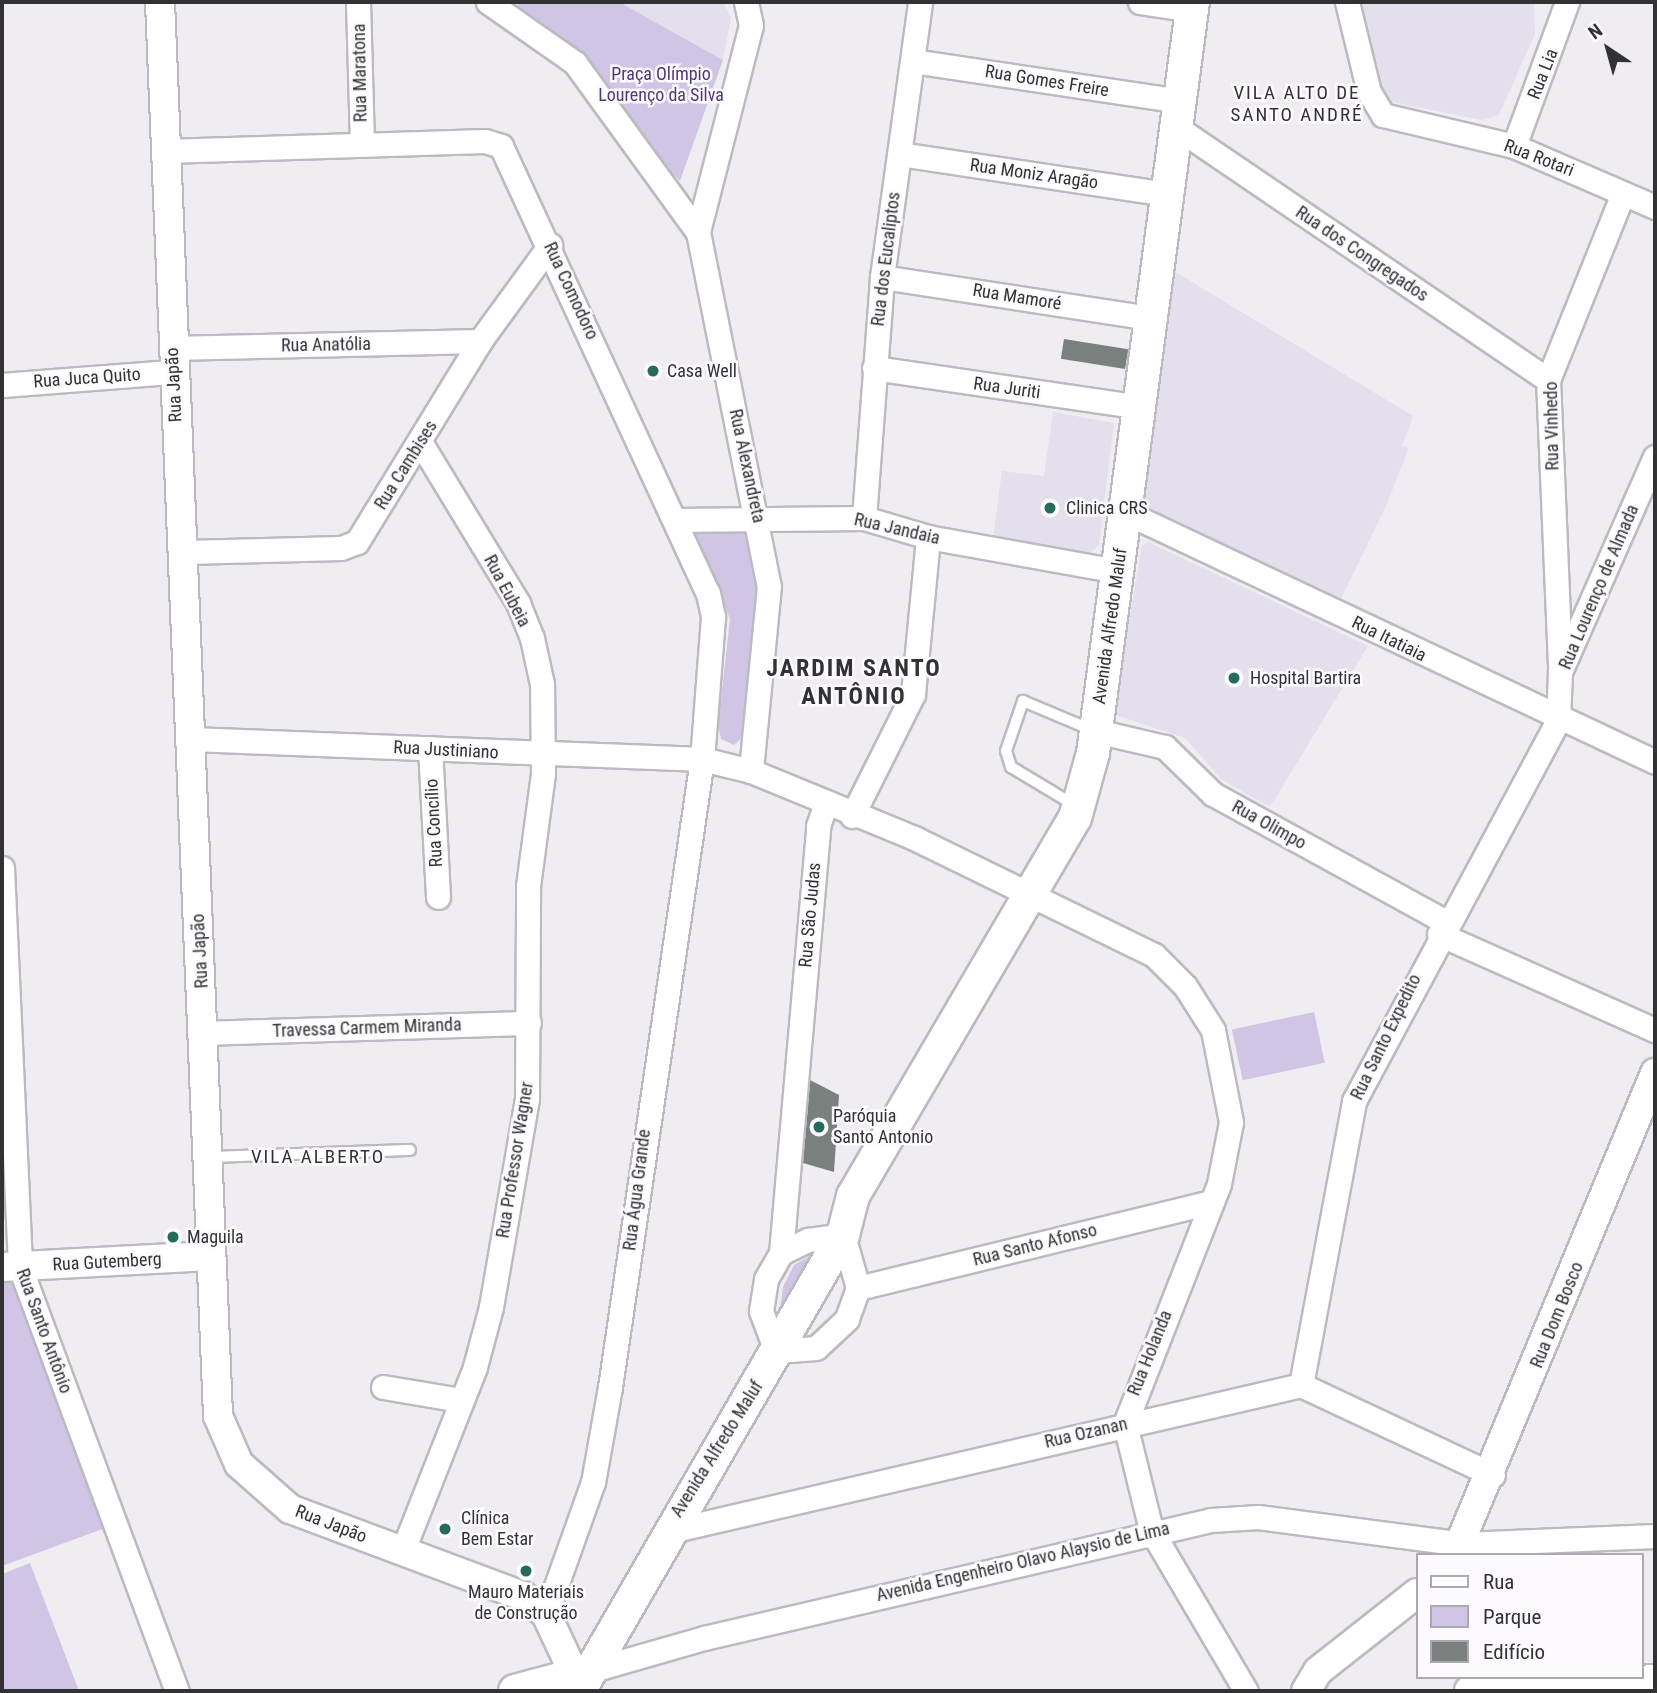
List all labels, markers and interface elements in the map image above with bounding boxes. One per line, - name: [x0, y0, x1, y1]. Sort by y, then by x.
- north arrow: [1573, 14, 1643, 84]
- text: N: [1584, 19, 1607, 44]
- street label: Rua Maratona: [348, 24, 372, 122]
- street label: Rua Lia: [1523, 46, 1563, 102]
- street label: Rua Gomes Freire: [984, 61, 1110, 101]
- park label: Praça Olímpio Lourenço da Silva: [598, 64, 724, 106]
- district label: VILA ALTO DE SANTO ANDRÉ: [1232, 82, 1362, 126]
- street label: Rua Rotari: [1501, 135, 1577, 181]
- street label: Rua Moniz Aragão: [969, 154, 1099, 194]
- street label: Rua dos Eucaliptos: [867, 191, 905, 327]
- street label: Rua dos Congregados: [1291, 202, 1433, 306]
- street label: Rua Comodoro: [539, 239, 603, 343]
- street label: Rua Mamoré: [971, 279, 1063, 315]
- street label: Rua Anatólia: [281, 333, 371, 357]
- street label: Rua Japão: [161, 347, 187, 423]
- place label: Casa Well: [667, 360, 737, 382]
- street label: Rua Juca Quito: [33, 363, 141, 393]
- marker: Casa Well: [645, 363, 661, 379]
- street label: Rua Juriti: [972, 373, 1042, 403]
- street label: Rua Vinhedo: [1540, 381, 1564, 471]
- street label: Rua Alexandreta: [724, 407, 770, 525]
- street label: Rua Cambises: [370, 416, 442, 514]
- place label: Clinica CRS: [1066, 497, 1147, 519]
- marker: Clinica CRS: [1040, 498, 1060, 518]
- street label: Rua Lourenço de Almada: [1554, 501, 1644, 673]
- street label: Rua Jandaia: [852, 509, 942, 549]
- street label: Avenida Alfredo Maluf: [1088, 547, 1132, 705]
- street label: Rua Eubeia: [479, 551, 535, 631]
- street label: Rua Itatiaia: [1348, 612, 1430, 666]
- district label: JARDIM SANTO ANTÔNIO: [768, 655, 940, 711]
- place label: Hospital Bartira: [1250, 667, 1361, 689]
- marker: Hospital Bartira: [1224, 668, 1244, 688]
- street label: Rua Justiniano: [393, 736, 499, 764]
- street label: Rua Concílio: [421, 778, 447, 868]
- street label: Rua Olimpo: [1228, 796, 1310, 854]
- street label: Rua São Judas: [795, 862, 825, 968]
- street label: Rua Japão: [187, 913, 213, 989]
- street label: Rua Santo Expedito: [1346, 971, 1426, 1103]
- street label: Travessa Carmem Miranda: [272, 1014, 462, 1042]
- street label: Rua Professor Wagner: [492, 1080, 538, 1240]
- place label: Paróquia Santo Antonio: [833, 1106, 933, 1148]
- marker: Paróquia Santo Antonio: [811, 1119, 827, 1135]
- street label: Rua Água Grande: [619, 1128, 655, 1252]
- district label: VILA ALBERTO: [252, 1146, 384, 1168]
- street label: Rua Santo Afonso: [971, 1219, 1099, 1271]
- place label: Maguila: [187, 1226, 244, 1248]
- marker: Maguila: [165, 1229, 181, 1245]
- street label: Rua Gutemberg: [52, 1248, 162, 1276]
- street label: Rua Dom Bosco: [1526, 1259, 1588, 1371]
- street label: Rua Santo Antônio: [11, 1266, 77, 1396]
- street label: Rua Holanda: [1123, 1307, 1177, 1399]
- street label: Avenida Alfredo Maluf: [666, 1377, 768, 1521]
- street label: Rua Ozanan: [1042, 1413, 1130, 1453]
- street label: Rua Japão: [292, 1501, 370, 1547]
- place label: Clínica Bem Estar: [461, 1508, 534, 1550]
- street label: Avenida Engenheiro Olavo Alaysio de Lima: [874, 1518, 1172, 1606]
- marker: Clínica Bem Estar: [435, 1519, 455, 1539]
- legend: [1416, 1553, 1643, 1679]
- marker: Mauro Materiais de Construção: [518, 1563, 534, 1579]
- text: Rua: [1483, 1570, 1514, 1594]
- place label: Mauro Materiais de Construção: [468, 1582, 584, 1624]
- text: Parque: [1483, 1605, 1541, 1629]
- text: Edifício: [1483, 1640, 1545, 1664]

